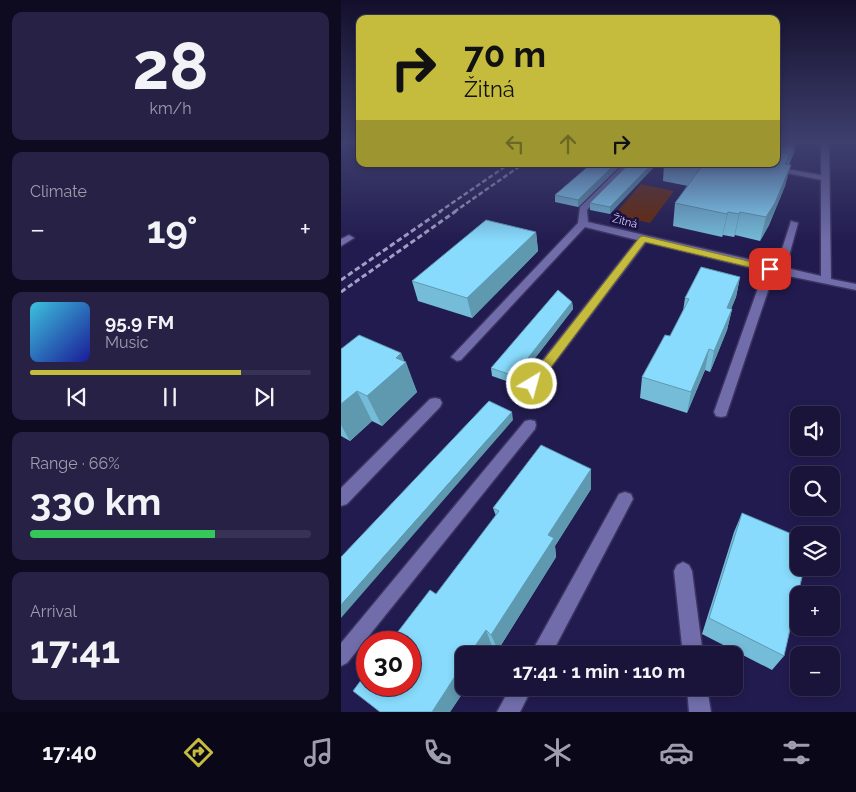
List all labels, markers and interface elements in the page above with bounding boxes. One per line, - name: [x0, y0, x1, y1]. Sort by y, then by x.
- text: 28: [133, 28, 208, 104]
- text: 70 m: [464, 34, 546, 75]
- icon: right: [381, 35, 446, 100]
- text: Žitná: [464, 76, 515, 102]
- text: km/h: [149, 99, 192, 118]
- icon: left: [501, 130, 529, 158]
- icon: ahead: [554, 130, 582, 158]
- icon: right: [607, 130, 635, 158]
- text: Climate: [30, 182, 87, 201]
- text: 19°: [147, 207, 198, 252]
- street label: Žitná: [611, 211, 639, 231]
- text: −: [30, 213, 45, 246]
- text: +: [299, 213, 311, 246]
- pin: [749, 248, 791, 290]
- icon: arrive: [756, 255, 784, 283]
- text: 95.9 FM: [105, 311, 174, 333]
- text: Music: [105, 333, 149, 352]
- position arrow: [505, 357, 557, 409]
- icon: previous: [63, 383, 91, 411]
- icon: pause: [156, 383, 184, 411]
- icon: next: [250, 383, 278, 411]
- map controls: [790, 406, 840, 696]
- button: sound: [790, 406, 840, 456]
- text: Range · 66%: [30, 454, 120, 473]
- button: search: [790, 466, 840, 516]
- text: 330 km: [30, 479, 161, 524]
- button: layers: [790, 526, 840, 576]
- button: +: [790, 586, 840, 636]
- text: Arrival: [30, 602, 77, 621]
- text: 17:41: [30, 627, 120, 672]
- speed limit sign: 30: [356, 631, 421, 696]
- button: −: [790, 646, 840, 696]
- text: 17:41 · 1 min · 110 m: [513, 660, 685, 682]
- icon: directions: [181, 735, 216, 770]
- icon: music: [301, 735, 336, 770]
- icon: phone: [420, 735, 455, 770]
- icon: climate: [540, 735, 575, 770]
- icon: car: [659, 735, 694, 770]
- icon: filters: [779, 735, 814, 770]
- text: 17:40: [42, 739, 97, 765]

